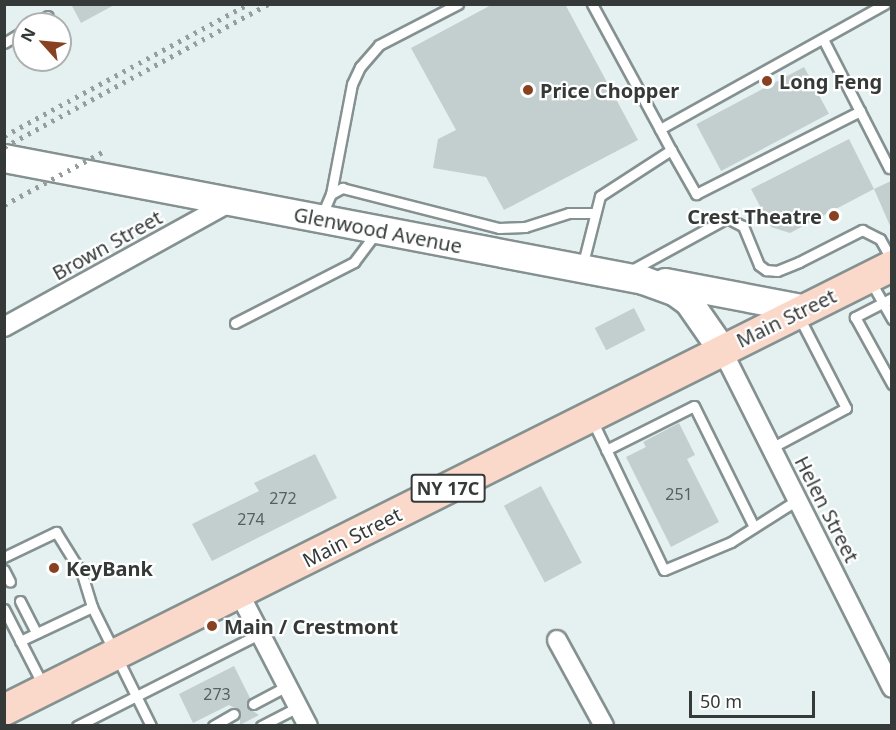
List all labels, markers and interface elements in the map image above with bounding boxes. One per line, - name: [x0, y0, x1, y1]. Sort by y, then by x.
- north arrow: [12, 12, 72, 72]
- text: N: [15, 24, 40, 46]
- place label: Long Feng: [779, 69, 882, 93]
- marker: Long Feng: [760, 74, 774, 88]
- place label: Price Chopper: [540, 78, 679, 102]
- marker: Price Chopper: [521, 83, 535, 97]
- street label: Glenwood Avenue: [292, 202, 464, 258]
- place label: Crest Theatre: [687, 204, 822, 228]
- street label: Brown Street: [48, 205, 166, 285]
- marker: Crest Theatre: [827, 209, 841, 223]
- street label: Main Street: [732, 284, 840, 352]
- street label: Helen Street: [790, 452, 864, 566]
- road number: NY 17C: [410, 473, 486, 503]
- house number: 251: [665, 484, 693, 504]
- house number: 272: [269, 488, 297, 508]
- street label: Main Street: [298, 502, 406, 572]
- house number: 274: [237, 509, 265, 529]
- place label: KeyBank: [66, 556, 153, 580]
- marker: KeyBank: [47, 561, 61, 575]
- place label: Main / Crestmont: [224, 614, 398, 638]
- marker: Main / Crestmont: [205, 619, 219, 633]
- scale bar: [692, 679, 818, 717]
- house number: 273: [203, 684, 231, 704]
- text: 50 m: [700, 689, 742, 713]

